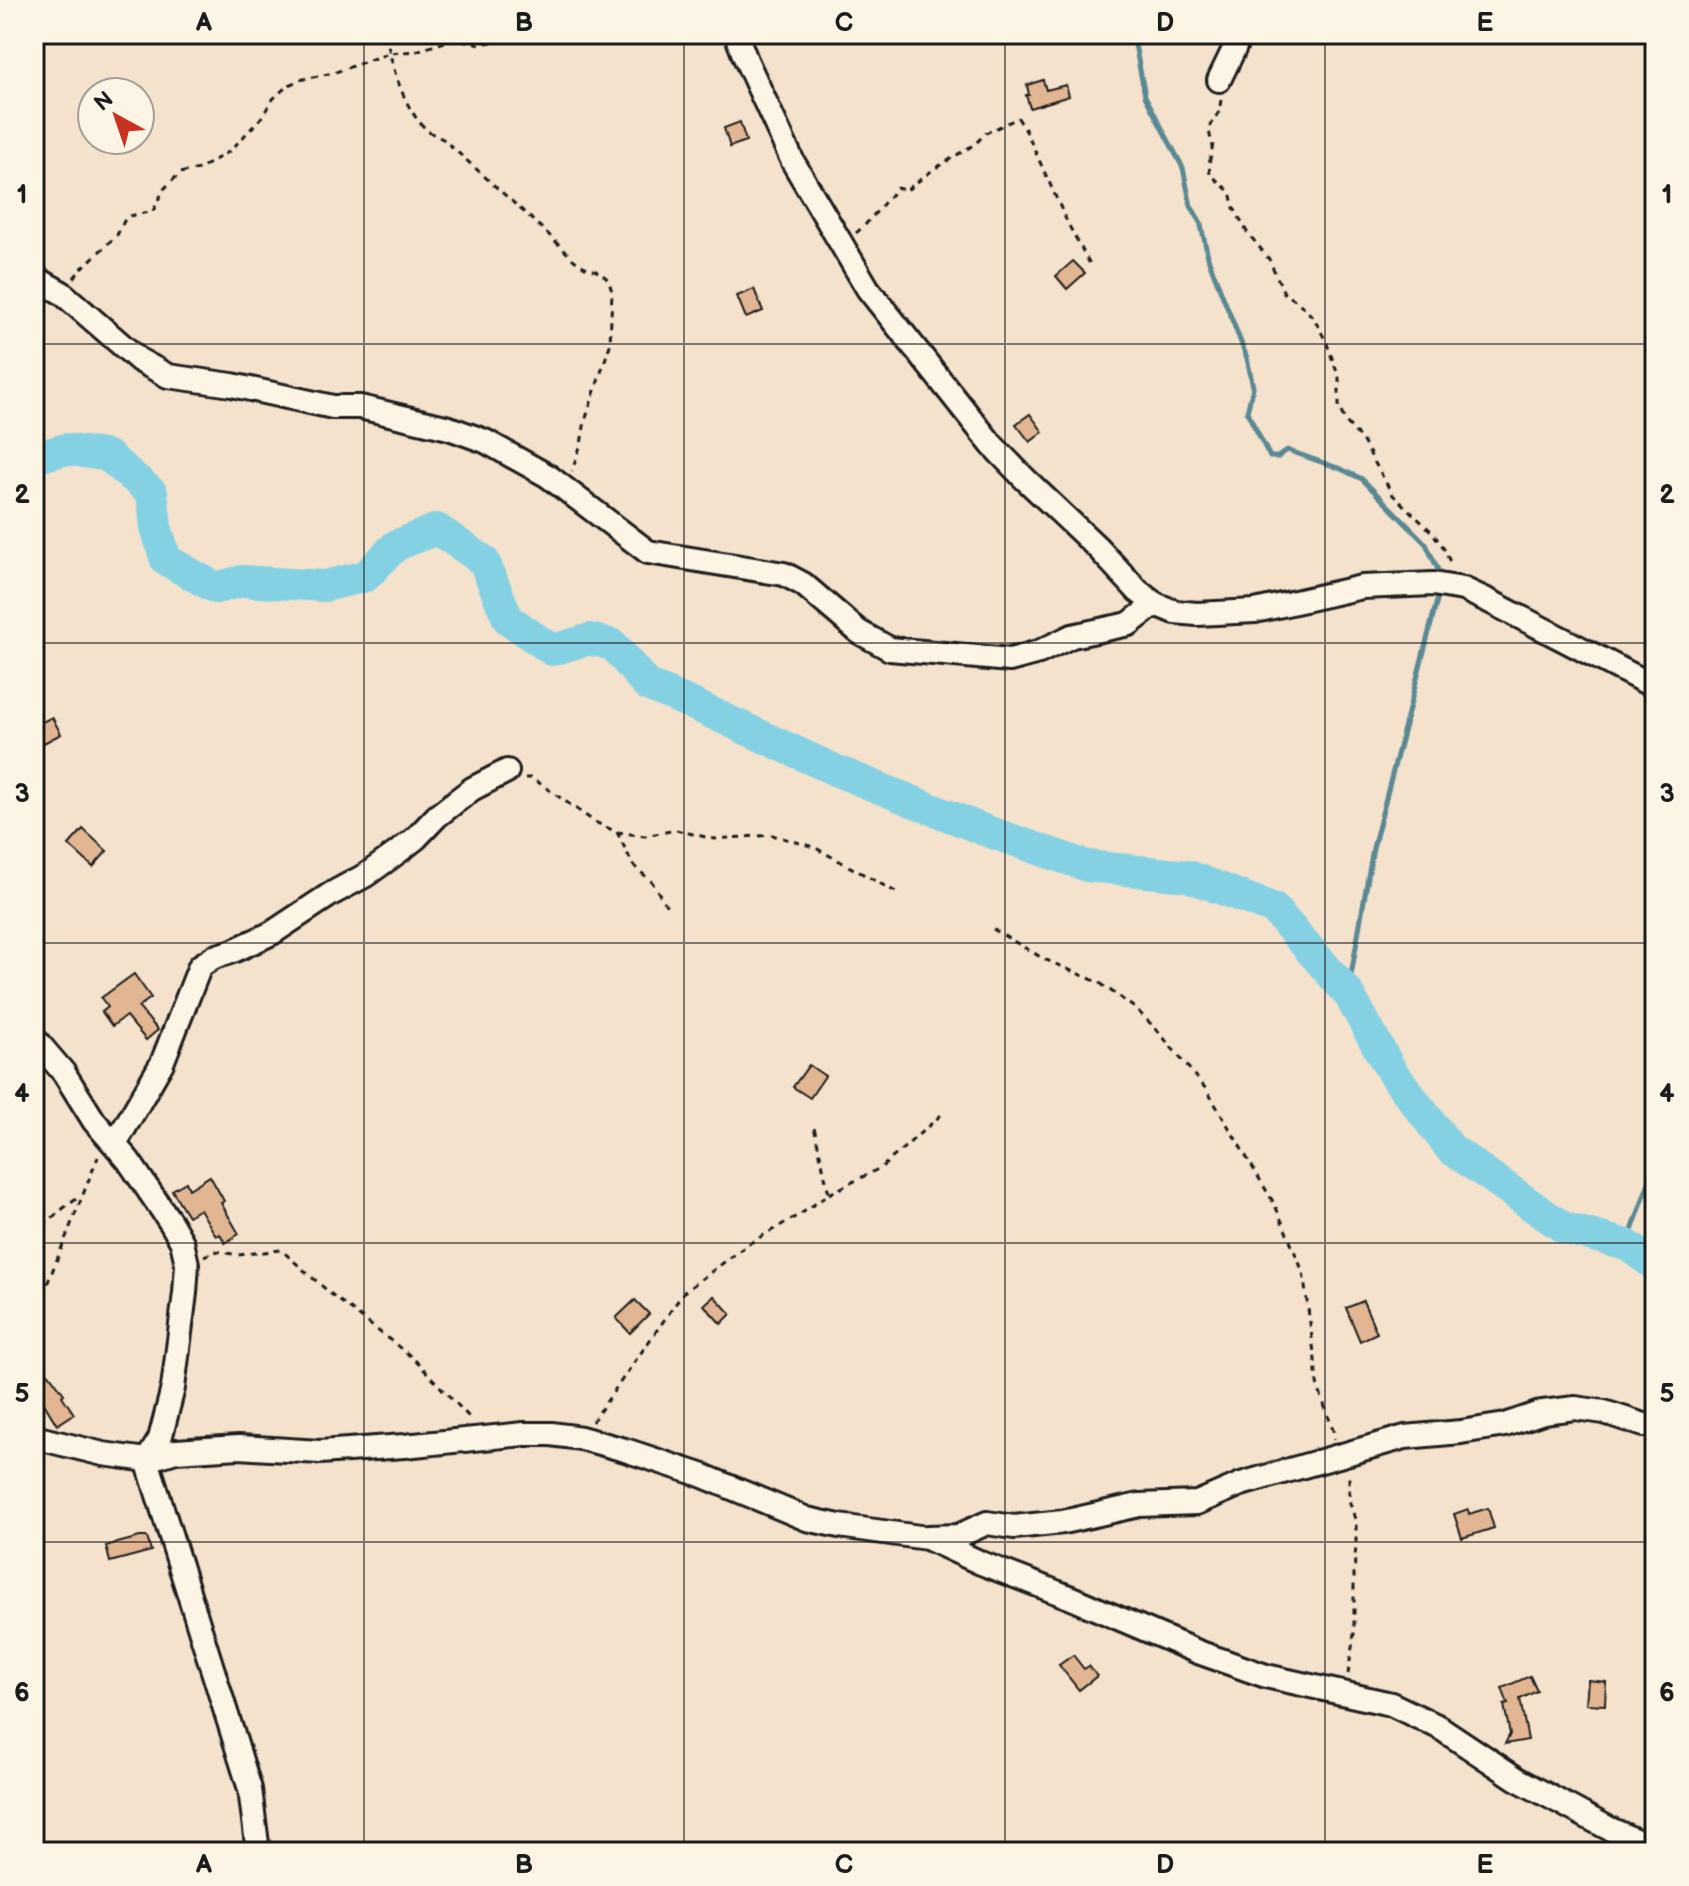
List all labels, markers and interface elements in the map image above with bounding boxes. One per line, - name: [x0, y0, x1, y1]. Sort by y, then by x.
- text: A: [195, 8, 212, 39]
- text: B: [515, 8, 533, 39]
- text: C: [835, 8, 853, 39]
- text: D: [1156, 8, 1174, 39]
- text: E: [1477, 8, 1494, 39]
- north arrow: [76, 76, 156, 156]
- text: N: [89, 86, 119, 117]
- text: 1: [17, 180, 27, 211]
- text: 1: [1662, 180, 1672, 211]
- text: 2: [14, 480, 30, 511]
- text: 2: [1659, 480, 1675, 511]
- text: 3: [14, 779, 30, 810]
- text: 3: [1659, 779, 1675, 810]
- text: 4: [14, 1079, 30, 1110]
- text: 4: [1659, 1079, 1675, 1110]
- text: 5: [14, 1379, 30, 1410]
- text: 5: [1659, 1379, 1675, 1410]
- text: 6: [14, 1678, 30, 1709]
- text: 6: [1659, 1678, 1675, 1709]
- text: A: [195, 1850, 212, 1881]
- text: B: [515, 1850, 533, 1881]
- text: C: [835, 1850, 853, 1881]
- text: D: [1156, 1850, 1174, 1881]
- text: E: [1477, 1850, 1494, 1881]

